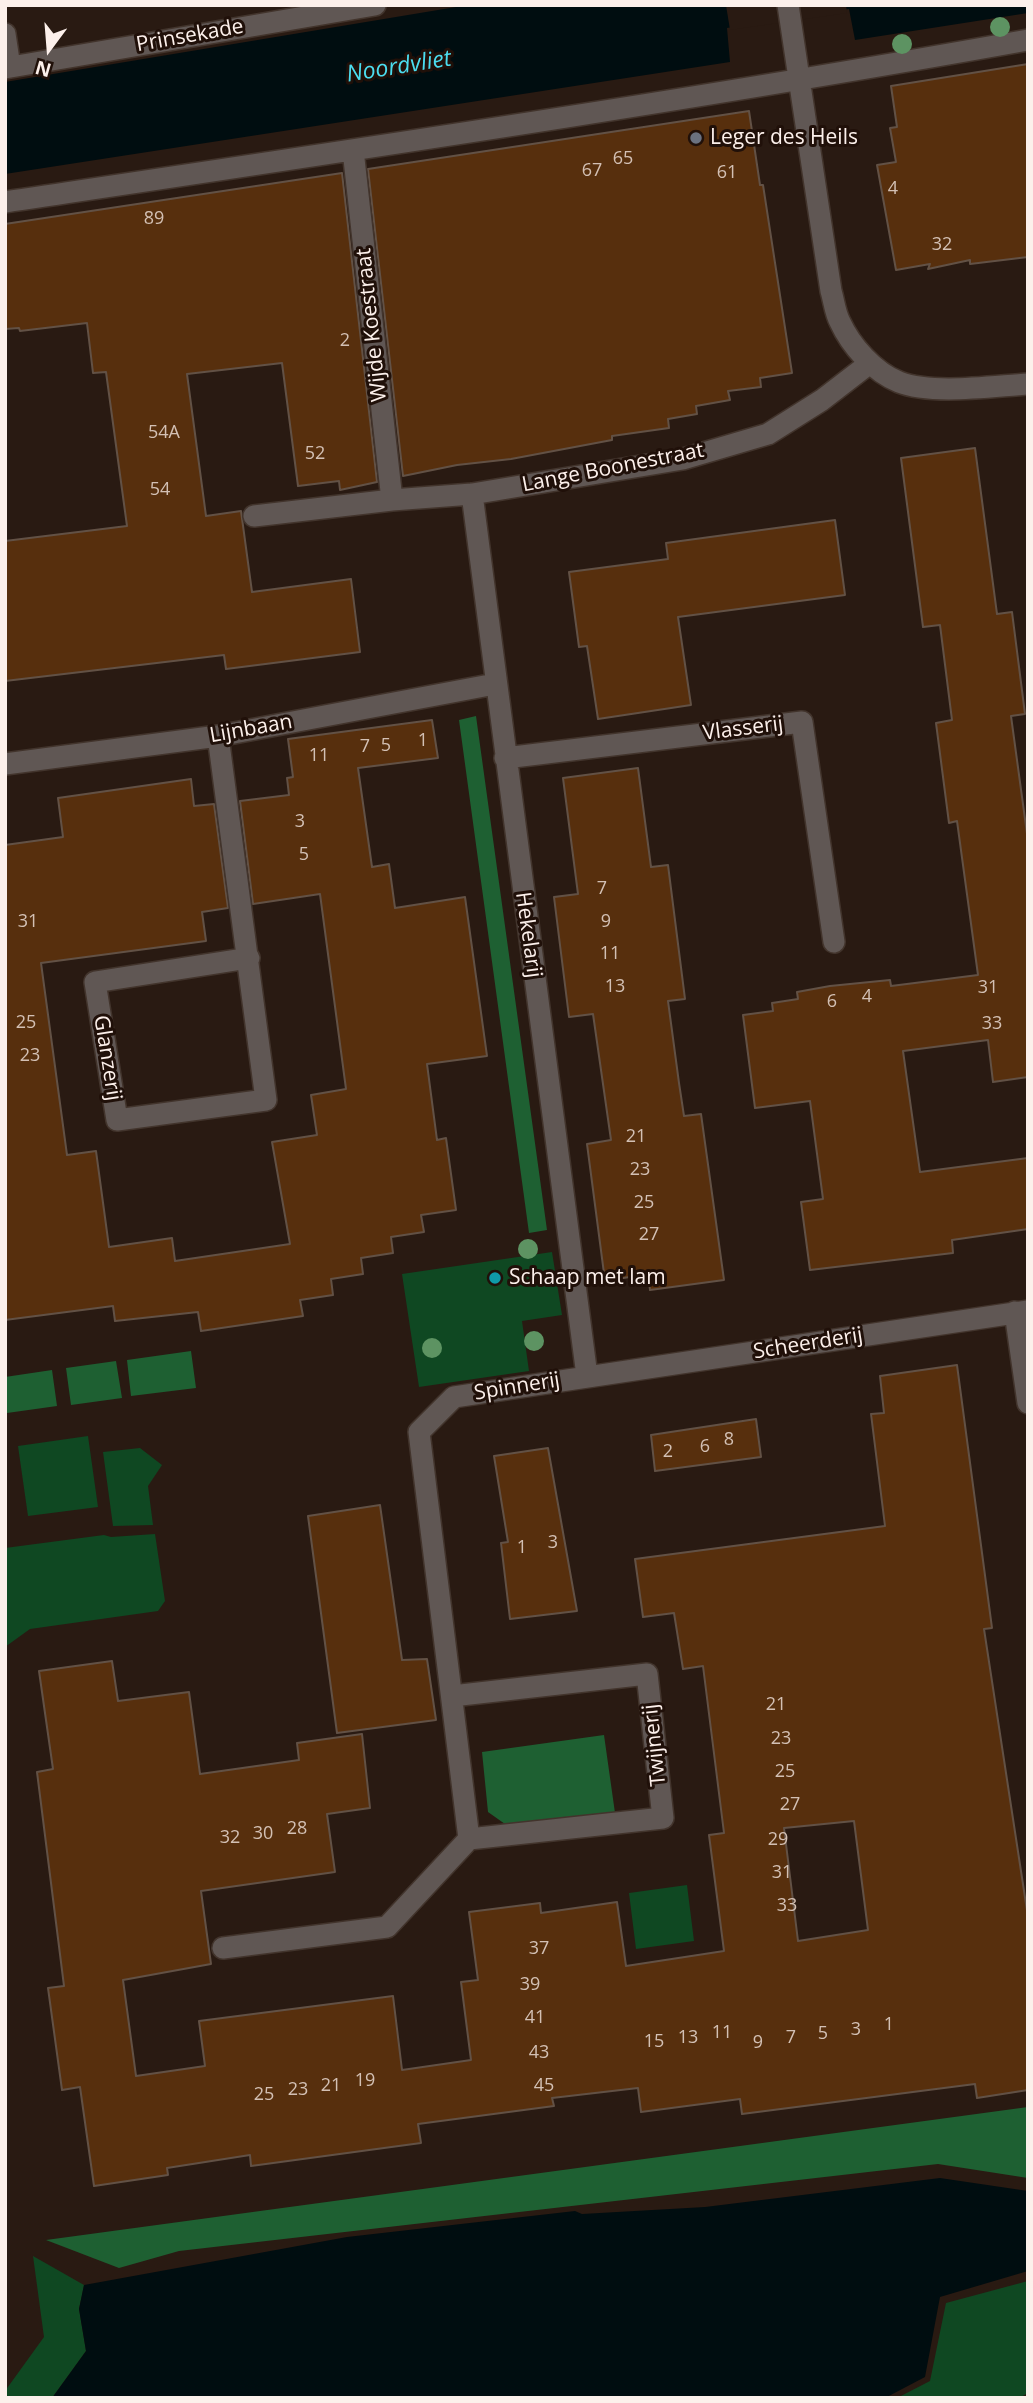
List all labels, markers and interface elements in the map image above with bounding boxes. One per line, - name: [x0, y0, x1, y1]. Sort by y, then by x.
- north arrow: [14, 14, 84, 84]
- street label: Prinsekade: [134, 14, 246, 58]
- water label: Noordvliet: [345, 45, 453, 89]
- text: N: [32, 55, 54, 84]
- place label: Leger des Heils: [710, 125, 858, 151]
- marker: Leger des Heils: [688, 130, 704, 146]
- house number: 65: [613, 148, 633, 170]
- house number: 67: [582, 160, 602, 182]
- house number: 61: [717, 162, 737, 184]
- house number: 4: [888, 178, 898, 200]
- house number: 89: [144, 208, 164, 230]
- house number: 32: [932, 234, 952, 256]
- street label: Wijde Koestraat: [351, 247, 393, 403]
- house number: 2: [340, 330, 350, 352]
- house number: 54A: [148, 422, 180, 444]
- street label: Lange Boonestraat: [520, 438, 706, 498]
- house number: 52: [305, 443, 325, 465]
- house number: 54: [150, 479, 170, 501]
- street label: Lijnbaan: [208, 709, 294, 749]
- street label: Vlasserij: [702, 712, 784, 746]
- house number: 1: [418, 730, 428, 752]
- house number: 5: [381, 735, 391, 757]
- house number: 7: [360, 736, 370, 758]
- house number: 11: [309, 745, 329, 767]
- house number: 3: [295, 811, 305, 833]
- house number: 5: [299, 844, 309, 866]
- house number: 7: [597, 878, 607, 900]
- street label: Hekelarij: [510, 891, 546, 979]
- house number: 31: [18, 911, 38, 933]
- house number: 9: [601, 911, 611, 933]
- house number: 11: [600, 943, 620, 965]
- house number: 13: [605, 976, 625, 998]
- house number: 31: [978, 977, 998, 999]
- house number: 4: [862, 986, 872, 1008]
- house number: 6: [827, 991, 837, 1013]
- house number: 25: [16, 1012, 36, 1034]
- house number: 33: [982, 1013, 1002, 1035]
- street label: Glanzerij: [88, 1014, 126, 1102]
- house number: 23: [20, 1045, 40, 1067]
- house number: 21: [626, 1126, 646, 1148]
- house number: 23: [630, 1159, 650, 1181]
- house number: 25: [634, 1192, 654, 1214]
- house number: 27: [639, 1224, 659, 1246]
- place label: Schaap met lam: [509, 1265, 666, 1291]
- marker: Schaap met lam: [487, 1270, 503, 1286]
- street label: Scheerderij: [751, 1323, 865, 1365]
- street label: Spinnerij: [472, 1368, 562, 1406]
- house number: 8: [724, 1429, 734, 1451]
- house number: 6: [700, 1436, 710, 1458]
- house number: 2: [663, 1441, 673, 1463]
- house number: 3: [548, 1532, 558, 1554]
- house number: 1: [517, 1537, 527, 1559]
- house number: 21: [766, 1694, 786, 1716]
- street label: Twijnerij: [638, 1703, 672, 1787]
- house number: 23: [771, 1728, 791, 1750]
- house number: 25: [775, 1761, 795, 1783]
- house number: 27: [780, 1794, 800, 1816]
- house number: 28: [287, 1818, 307, 1840]
- house number: 30: [253, 1823, 273, 1845]
- house number: 32: [220, 1827, 240, 1849]
- house number: 29: [768, 1829, 788, 1851]
- house number: 31: [772, 1862, 792, 1884]
- house number: 33: [777, 1895, 797, 1917]
- house number: 37: [529, 1938, 549, 1960]
- house number: 39: [520, 1974, 540, 1996]
- house number: 41: [525, 2007, 545, 2029]
- house number: 1: [884, 2014, 894, 2036]
- house number: 3: [851, 2019, 861, 2041]
- house number: 11: [712, 2022, 732, 2044]
- house number: 5: [818, 2023, 828, 2045]
- house number: 13: [678, 2027, 698, 2049]
- house number: 7: [786, 2027, 796, 2049]
- house number: 15: [644, 2031, 664, 2053]
- house number: 9: [753, 2032, 763, 2054]
- house number: 43: [529, 2042, 549, 2064]
- house number: 19: [355, 2070, 375, 2092]
- house number: 21: [321, 2075, 341, 2097]
- house number: 45: [534, 2075, 554, 2097]
- house number: 23: [288, 2079, 308, 2101]
- house number: 25: [254, 2084, 274, 2106]

